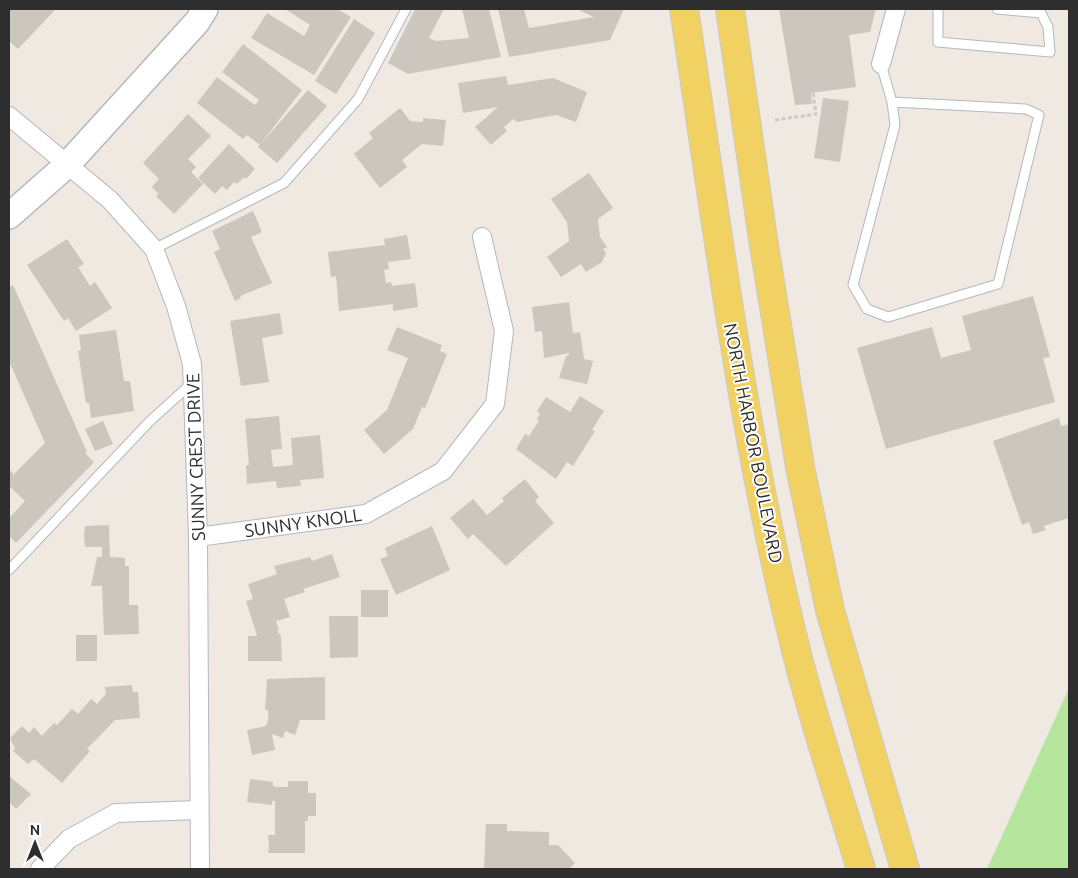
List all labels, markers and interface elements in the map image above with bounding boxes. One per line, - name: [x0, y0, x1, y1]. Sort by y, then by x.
- street label: NORTH HARBOR BOULEVARD: [721, 321, 787, 565]
- street label: SUNNY CREST DRIVE: [182, 373, 208, 541]
- street label: SUNNY KNOLL: [243, 504, 363, 540]
- north arrow: [10, 818, 60, 868]
- text: N: [30, 822, 40, 838]

